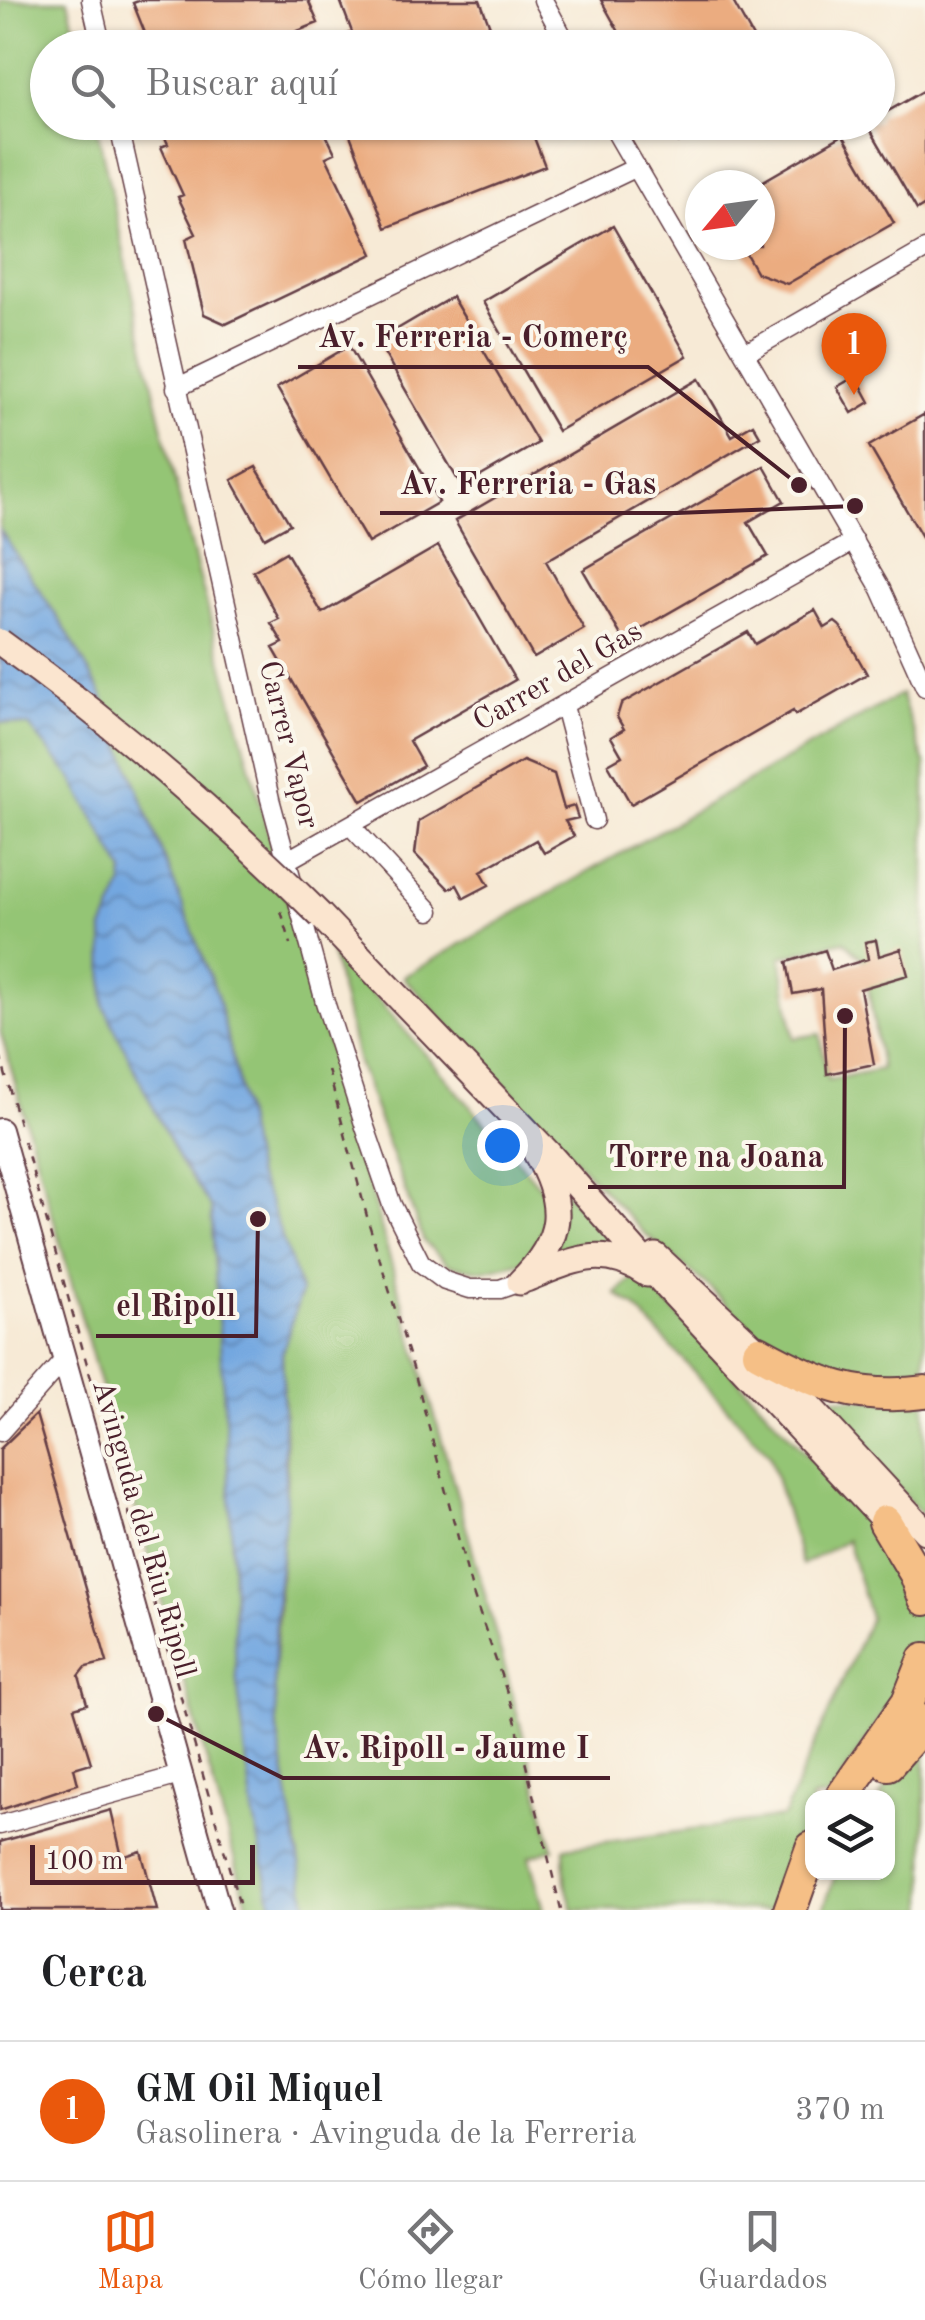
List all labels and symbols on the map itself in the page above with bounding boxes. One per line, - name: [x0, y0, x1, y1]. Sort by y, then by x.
- north arrow: [685, 170, 775, 260]
- callout: Av. Ferreria - Comerç: [298, 305, 648, 367]
- pin: 1: [822, 312, 886, 395]
- text: Av. Ferreria - Comerç: [318, 323, 628, 355]
- callout: Av. Ferreria - Gas: [380, 451, 677, 513]
- text: Av. Ferreria - Gas: [400, 470, 656, 502]
- street label: Carrer del Gas: [468, 617, 648, 737]
- street label: Carrer Vapor: [253, 658, 323, 832]
- your location: [477, 1120, 528, 1171]
- callout: Torre na Joana: [588, 1125, 844, 1187]
- text: Torre na Joana: [608, 1143, 824, 1175]
- callout: el Ripoll: [96, 1274, 256, 1336]
- text: el Ripoll: [116, 1292, 236, 1324]
- street label: Avinguda del Riu Ripoll: [86, 1377, 200, 1681]
- callout: Av. Ripoll - Jaume I: [283, 1716, 610, 1778]
- text: Av. Ripoll - Jaume I: [302, 1734, 590, 1766]
- scale bar: [30, 1840, 255, 1884]

